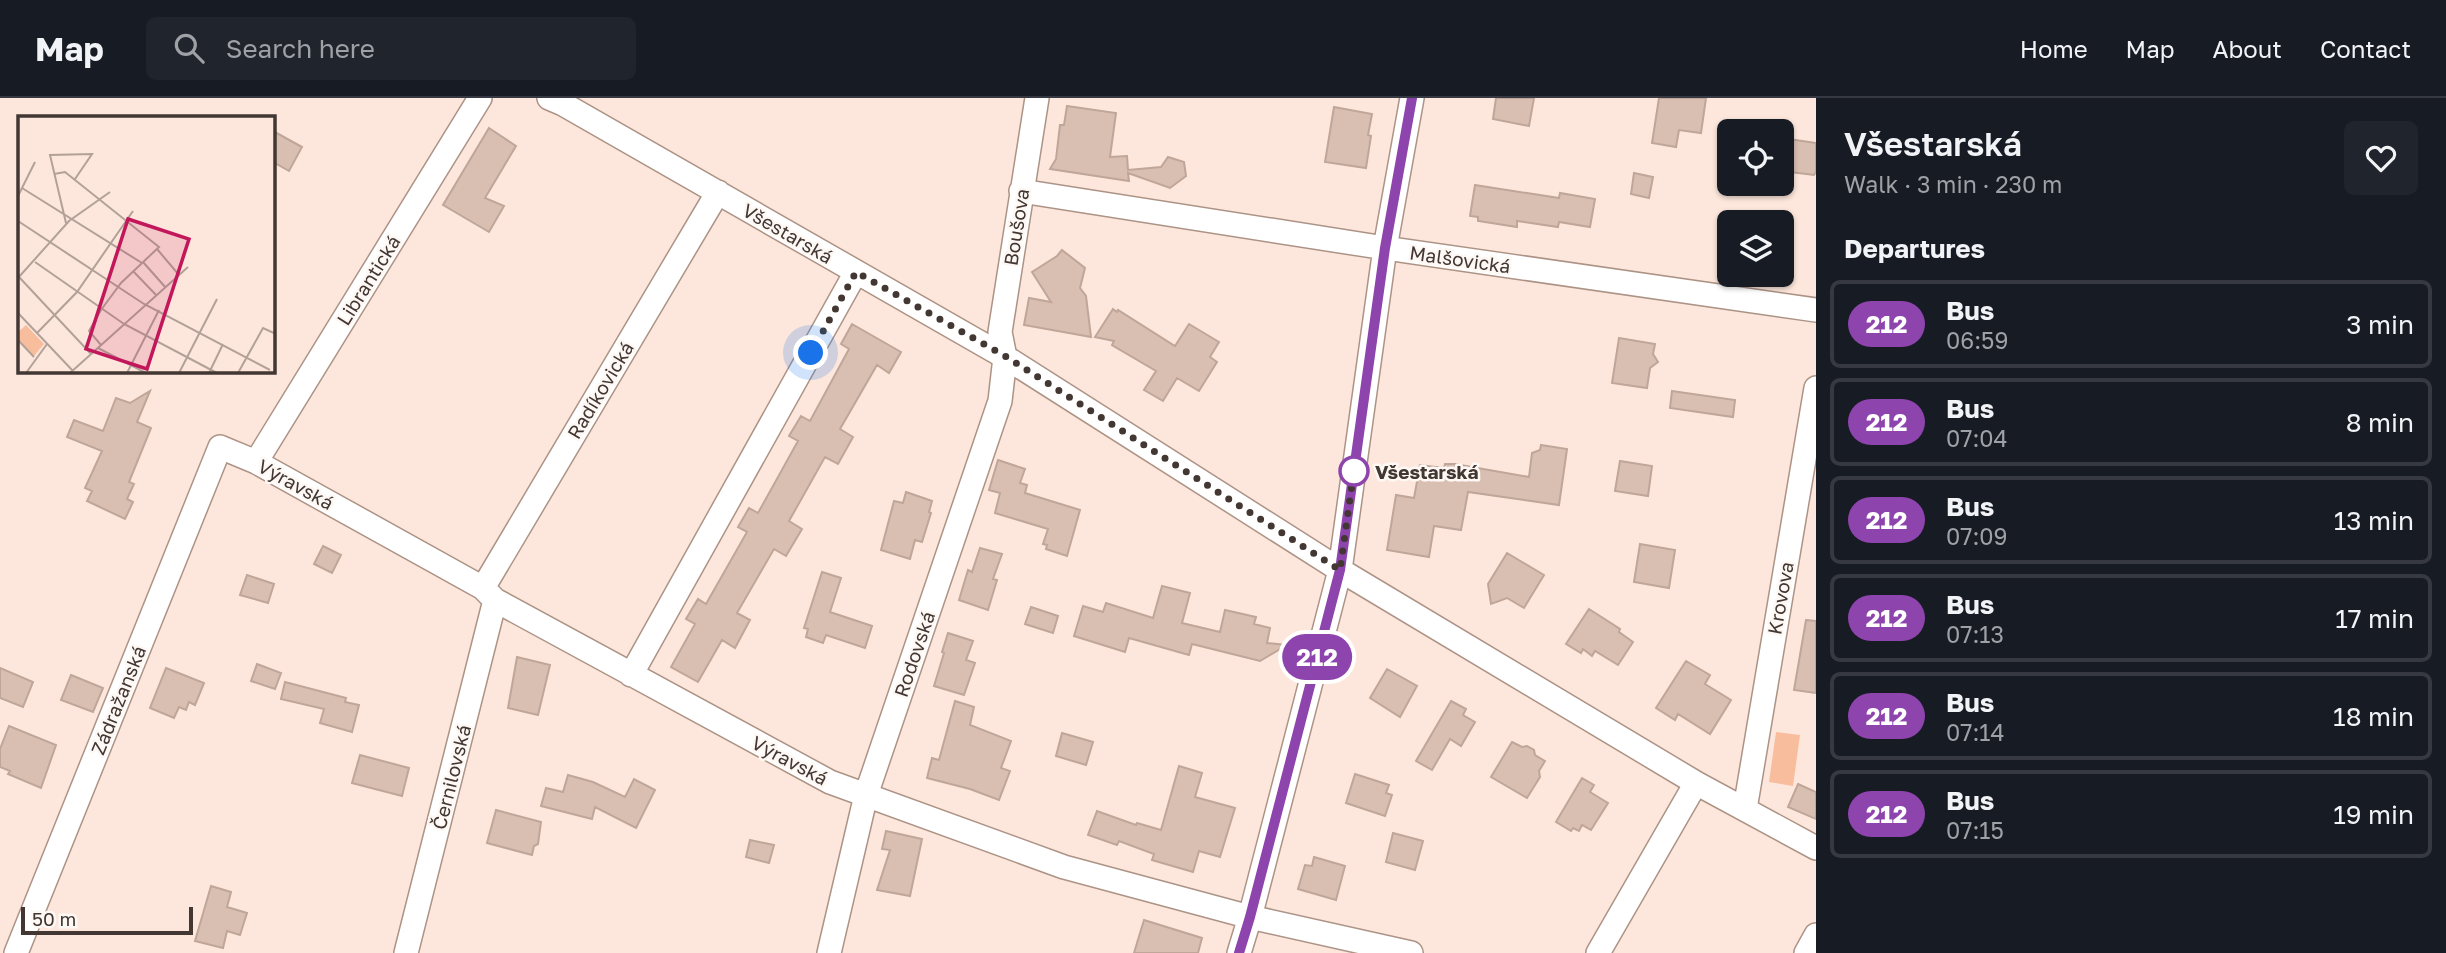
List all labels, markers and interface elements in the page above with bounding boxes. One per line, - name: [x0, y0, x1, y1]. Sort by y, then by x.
- search box: [146, 17, 636, 80]
- text: Map: [35, 29, 104, 68]
- icon: search: [170, 29, 208, 67]
- text: Search here: [226, 33, 375, 64]
- text: Home: [2020, 34, 2088, 63]
- text: Map: [2126, 34, 2175, 63]
- text: About: [2213, 34, 2282, 63]
- text: Contact: [2320, 34, 2411, 63]
- inset map: [18, 116, 275, 373]
- map controls: [1717, 119, 1794, 287]
- button: locate: [1717, 119, 1794, 196]
- button: heart: [2344, 121, 2418, 195]
- text: Všestarská: [1844, 124, 2022, 163]
- text: Walk · 3 min · 230 m: [1844, 170, 2062, 198]
- street label: Boušova: [999, 187, 1033, 267]
- street label: Všestarská: [739, 198, 837, 268]
- button: layers: [1717, 210, 1794, 287]
- street label: Librantická: [331, 231, 405, 329]
- text: Departures: [1844, 233, 1985, 264]
- street label: Malšovická: [1408, 241, 1512, 277]
- text: Bus: [1946, 295, 1994, 326]
- text: 212: [1866, 309, 1907, 338]
- text: 3 min: [2346, 309, 2414, 340]
- text: 06:59: [1946, 326, 2008, 354]
- your location: [793, 335, 828, 370]
- street label: Radíkovická: [562, 337, 638, 443]
- text: Bus: [1946, 393, 1994, 424]
- text: 212: [1866, 407, 1907, 436]
- text: 8 min: [2346, 407, 2414, 438]
- text: 07:04: [1946, 424, 2008, 452]
- street label: Výravská: [254, 454, 338, 514]
- marker: Všestarská: [1339, 456, 1369, 486]
- place label: Všestarská: [1375, 460, 1478, 483]
- text: Bus: [1946, 491, 1994, 522]
- text: 212: [1866, 505, 1907, 534]
- text: 13 min: [2334, 505, 2414, 536]
- text: 07:09: [1946, 522, 2008, 550]
- street label: Krovova: [1762, 560, 1798, 636]
- text: Bus: [1946, 589, 1994, 620]
- text: 212: [1866, 603, 1907, 632]
- text: 17 min: [2335, 603, 2414, 634]
- street label: Rodovská: [889, 608, 939, 700]
- text: 07:13: [1946, 620, 2004, 648]
- line badge: 212: [1277, 634, 1357, 680]
- street label: Zádražanská: [86, 642, 150, 758]
- text: 212: [1296, 642, 1338, 671]
- text: Bus: [1946, 687, 1994, 718]
- text: 212: [1866, 701, 1907, 730]
- text: 18 min: [2333, 701, 2414, 732]
- text: 07:14: [1946, 718, 2005, 746]
- street label: Černilovská: [427, 722, 475, 832]
- street label: Výravská: [748, 730, 832, 790]
- text: Bus: [1946, 785, 1994, 816]
- text: 212: [1866, 799, 1907, 828]
- text: 19 min: [2333, 799, 2414, 830]
- text: 07:15: [1946, 816, 2004, 844]
- scale bar: [21, 904, 192, 936]
- text: 50 m: [32, 907, 76, 930]

